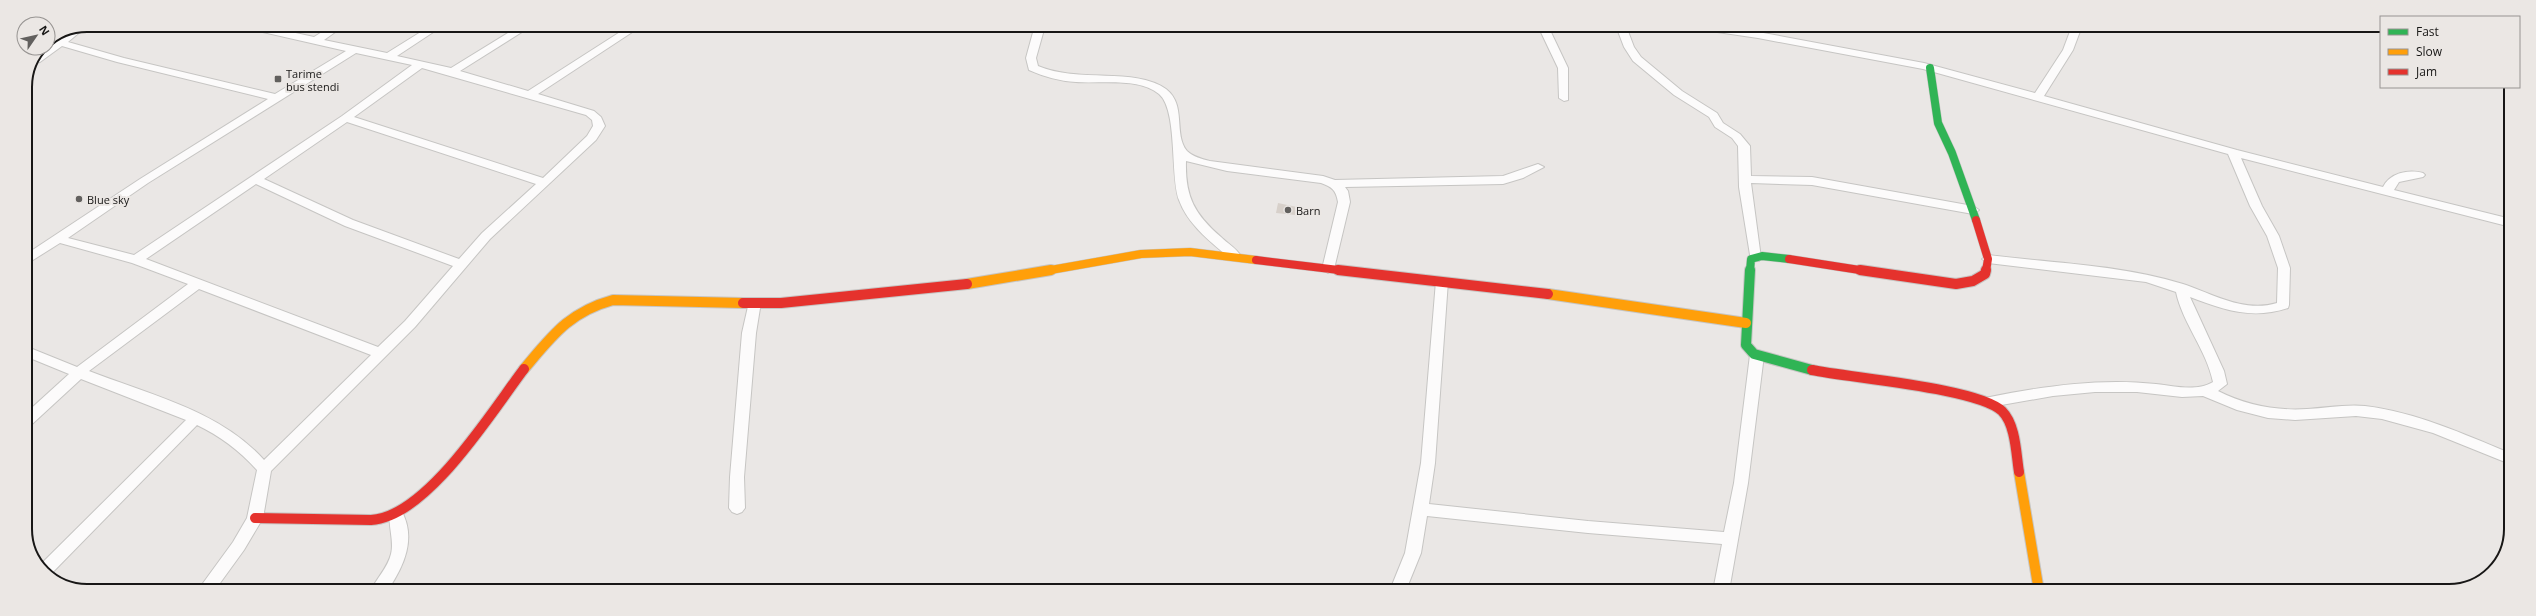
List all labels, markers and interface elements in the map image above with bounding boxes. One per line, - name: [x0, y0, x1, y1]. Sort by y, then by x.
- north arrow: [16, 16, 56, 56]
- legend: [2380, 16, 2520, 88]
- text: N: [36, 22, 53, 38]
- text: Fast: [2416, 23, 2439, 40]
- text: Slow: [2416, 43, 2443, 60]
- text: Jam: [2415, 63, 2437, 80]
- place label: Tarime bus stendi: [286, 66, 339, 94]
- marker: Tarime bus stendi: [273, 74, 283, 84]
- place label: Blue sky: [87, 192, 130, 207]
- marker: Blue sky: [74, 194, 84, 204]
- place label: Barn: [1296, 203, 1320, 218]
- marker: Barn: [1283, 205, 1293, 215]

